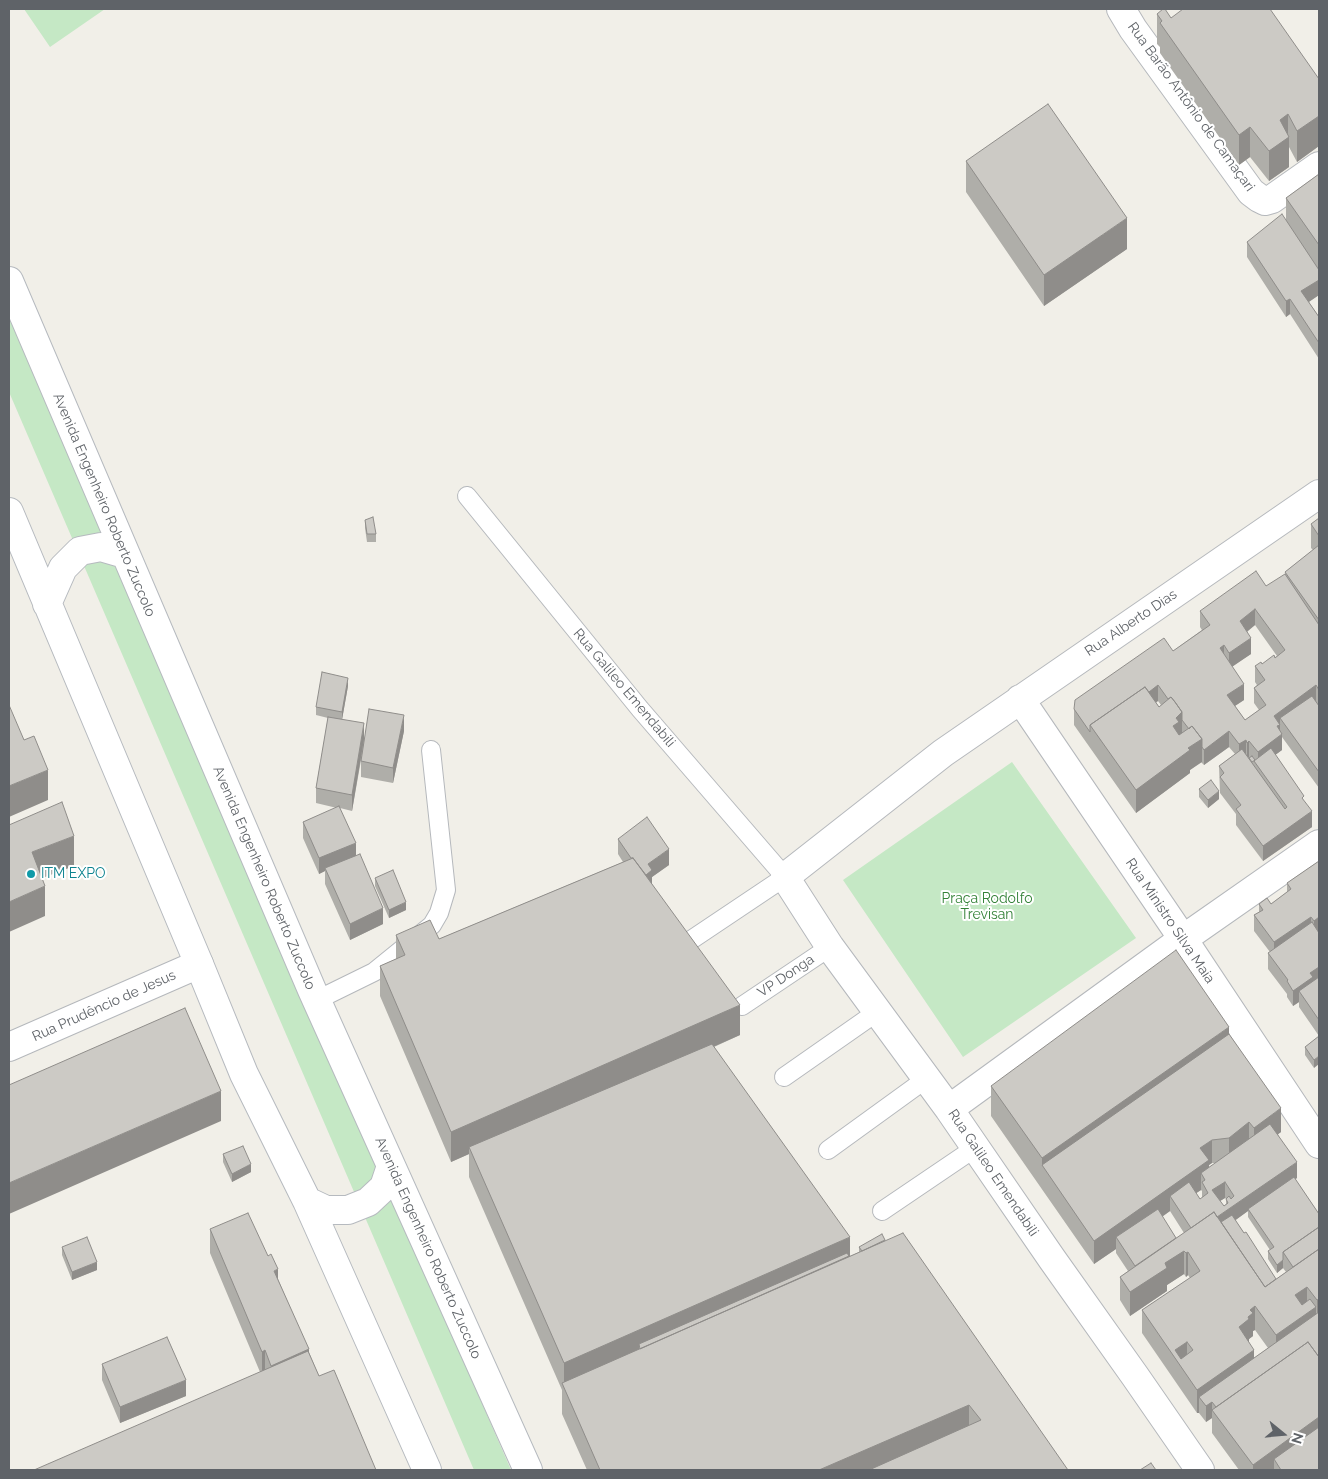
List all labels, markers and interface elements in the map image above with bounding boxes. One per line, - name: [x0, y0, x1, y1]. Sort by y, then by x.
- street label: Rua Barão Antônio de Camaçari: [1124, 19, 1258, 195]
- street label: Avenida Engenheiro Roberto Zuccolo: [49, 391, 159, 619]
- street label: Rua Alberto Dias: [1082, 586, 1180, 660]
- street label: Rua Galileo Emendabili: [569, 625, 679, 751]
- street label: Avenida Engenheiro Roberto Zuccolo: [209, 764, 319, 992]
- street label: Rua Ministro Silva Maia: [1122, 855, 1218, 987]
- place label: ITM EXPO: [41, 866, 105, 882]
- marker: ITM EXPO: [25, 868, 37, 880]
- park label: Praça Rodolfo Trevisan: [942, 891, 1032, 924]
- street label: VP Donga: [755, 951, 817, 1001]
- street label: Rua Prudêncio de Jesus: [30, 967, 178, 1045]
- street label: Rua Galileo Emendabili: [944, 1106, 1042, 1240]
- street label: Avenida Engenheiro Roberto Zuccolo: [371, 1134, 485, 1362]
- north arrow: [1258, 1409, 1308, 1459]
- text: N: [1288, 1431, 1307, 1446]

